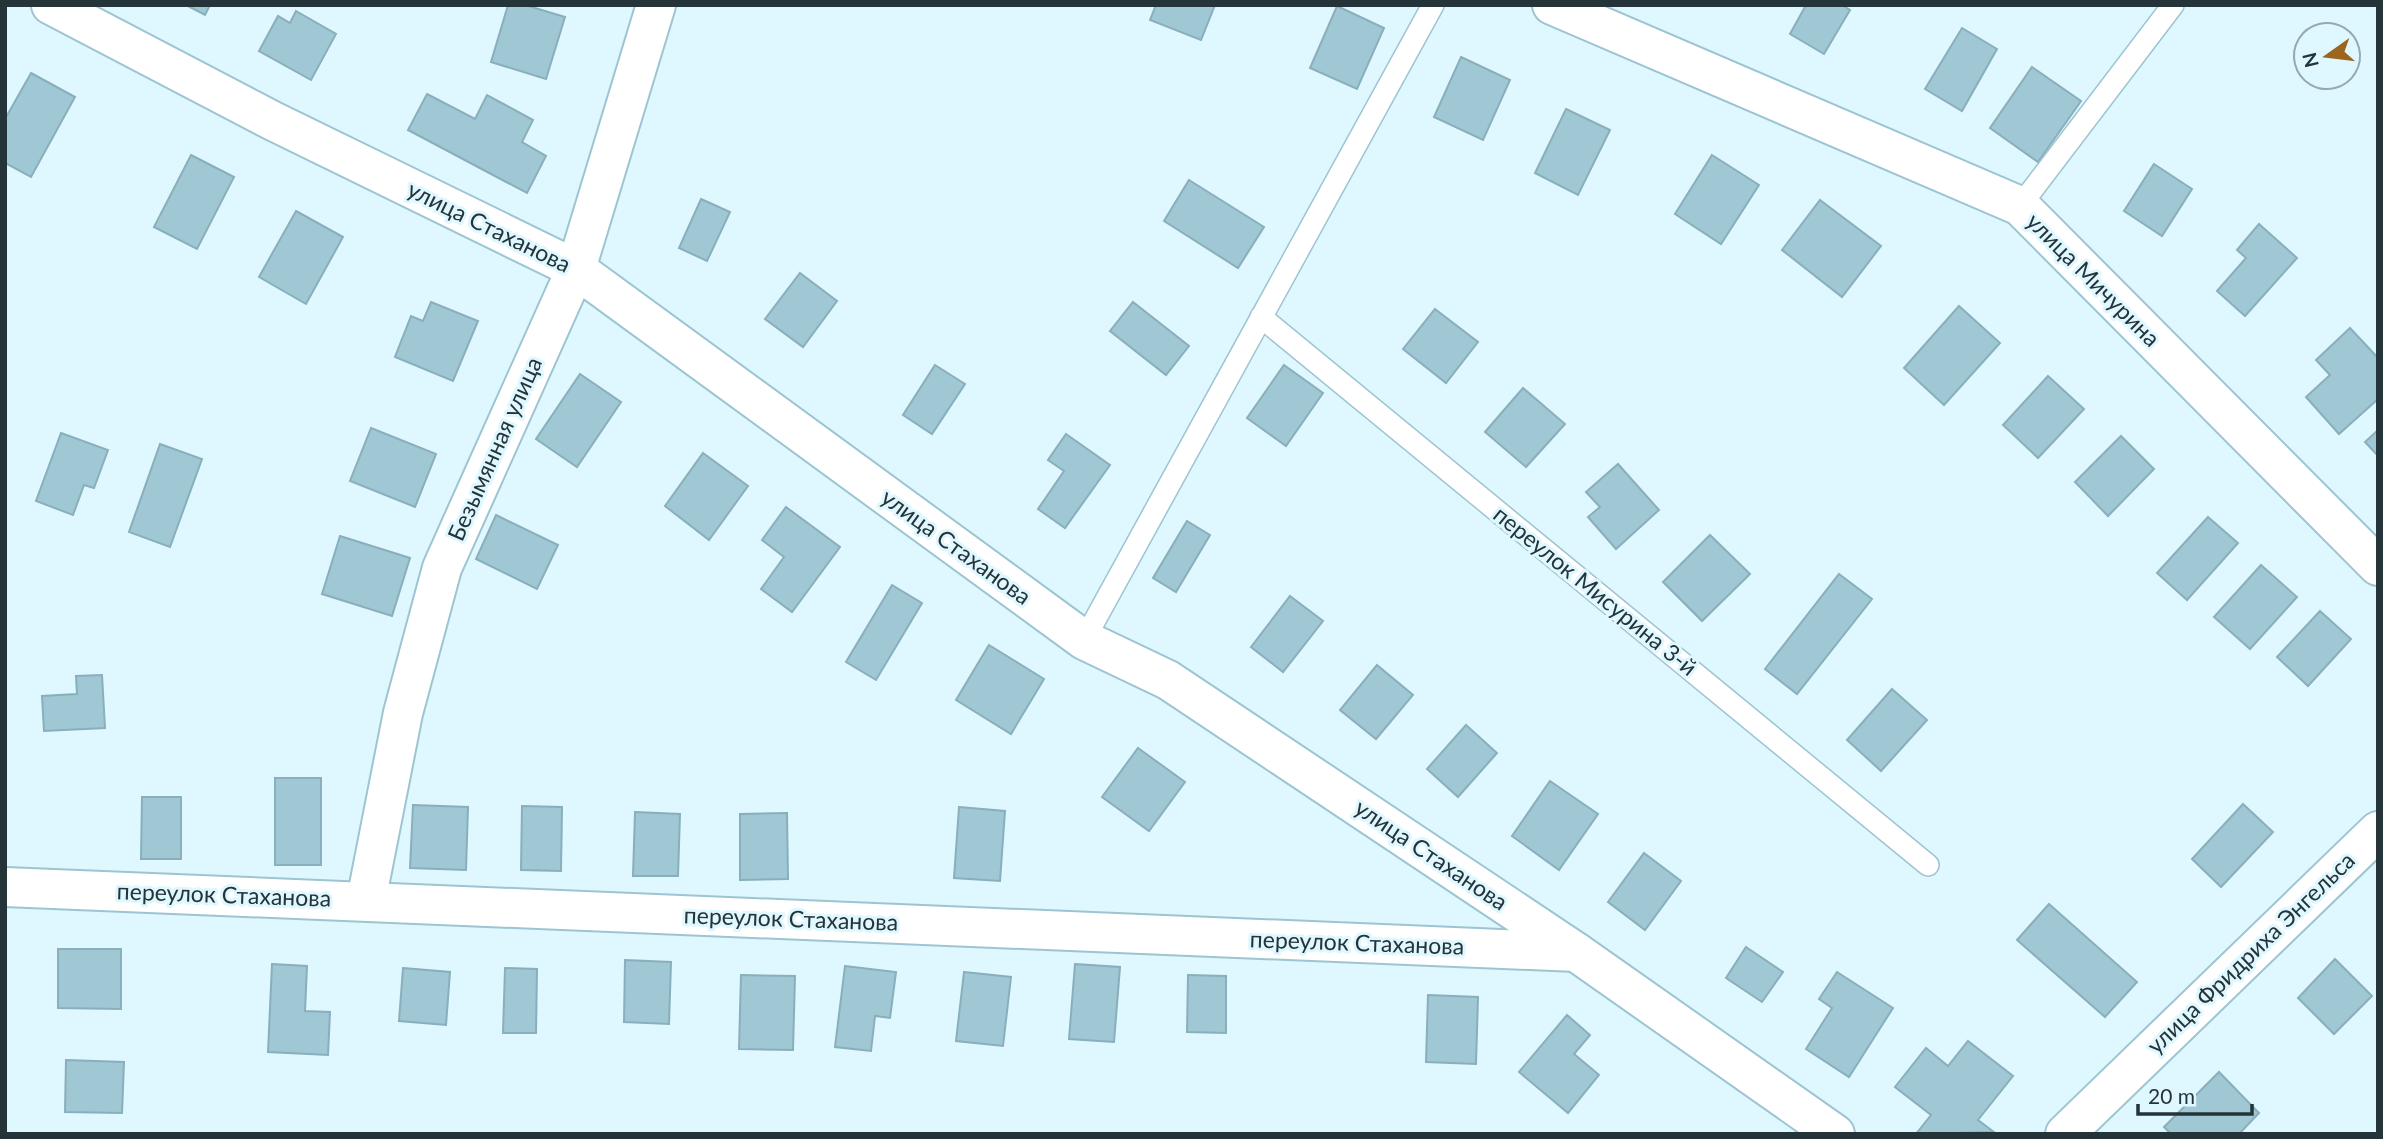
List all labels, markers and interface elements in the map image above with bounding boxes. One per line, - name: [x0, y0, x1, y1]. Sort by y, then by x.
- north arrow: [2292, 21, 2362, 91]
- text: N: [2297, 50, 2323, 70]
- street label: улица Стаханова: [403, 174, 576, 278]
- street label: улица Мичурина: [2021, 207, 2166, 352]
- street label: Безымянная улица: [441, 352, 547, 545]
- street label: улица Стаханова: [876, 482, 1037, 610]
- street label: переулок Мисурина 3-й: [1488, 500, 1703, 681]
- street label: улица Стаханова: [1350, 793, 1513, 916]
- street label: улица Фридриха Энгельса: [2141, 846, 2360, 1059]
- street label: переулок Стаханова: [116, 876, 332, 912]
- street label: переулок Стаханова: [683, 900, 899, 936]
- street label: переулок Стаханова: [1249, 924, 1465, 960]
- scale bar: [2138, 1072, 2252, 1116]
- text: 20 m: [2148, 1083, 2195, 1108]

